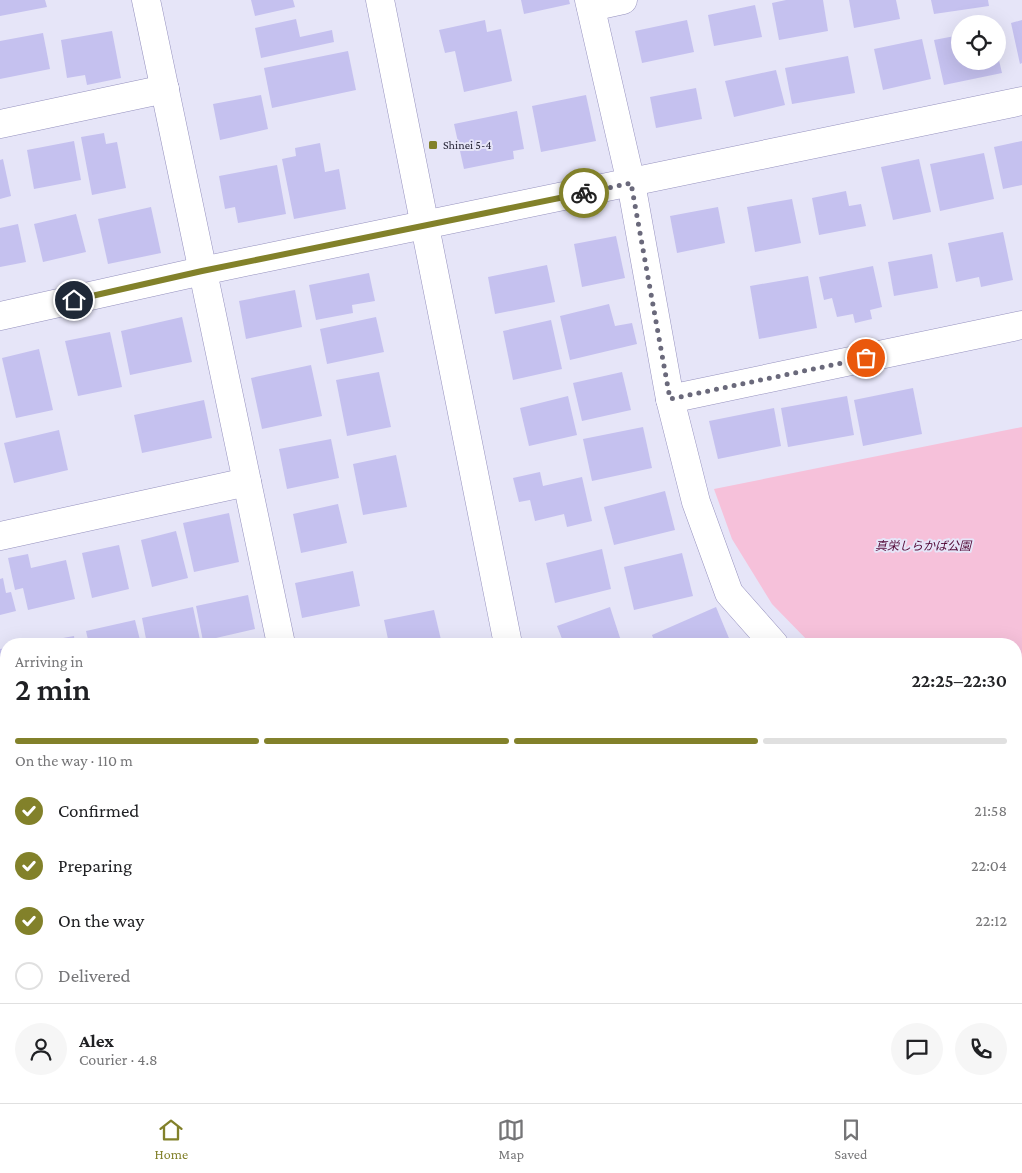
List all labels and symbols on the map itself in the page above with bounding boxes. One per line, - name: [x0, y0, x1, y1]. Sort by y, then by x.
- place label: Shinei 5-4: [443, 138, 492, 152]
- marker: Shinei 5-4: [427, 139, 439, 151]
- courier: [559, 168, 609, 218]
- pin: [53, 279, 95, 321]
- pin: [845, 337, 887, 379]
- park label: 真栄しらかば公園: [875, 539, 973, 553]

